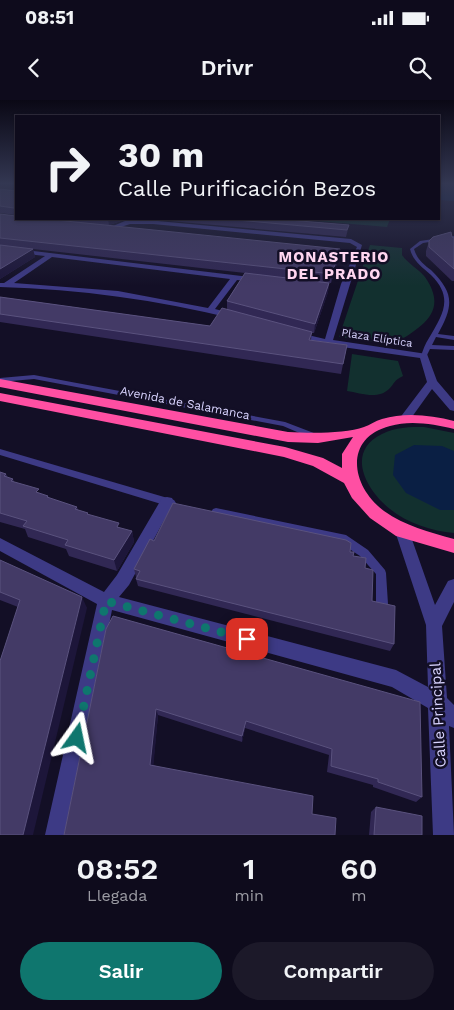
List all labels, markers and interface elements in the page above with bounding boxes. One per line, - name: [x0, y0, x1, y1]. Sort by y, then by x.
- text: 08:51: [25, 6, 74, 29]
- icon: back: [20, 54, 48, 82]
- icon: search: [406, 54, 434, 82]
- text: Drivr: [201, 55, 253, 80]
- text: 30 m: [118, 134, 204, 176]
- icon: right: [35, 135, 100, 200]
- text: Calle Purificación Bezos: [118, 176, 376, 201]
- district label: MONASTERIO DEL PRADO: [279, 248, 389, 283]
- street label: Plaza Elíptica: [340, 326, 414, 350]
- street label: Avenida de Salamanca: [119, 384, 251, 423]
- pin: [226, 618, 268, 660]
- icon: arrive: [233, 625, 261, 653]
- street label: Calle Principal: [426, 662, 450, 768]
- position arrow: [50, 711, 102, 763]
- text: 08:52: [76, 851, 158, 886]
- text: 1: [243, 851, 255, 886]
- text: 60: [340, 851, 378, 886]
- text: Llegada: [87, 886, 147, 905]
- text: min: [235, 886, 264, 905]
- text: m: [351, 886, 367, 905]
- button: Salir: [20, 942, 222, 1000]
- button: Compartir: [232, 942, 434, 1000]

